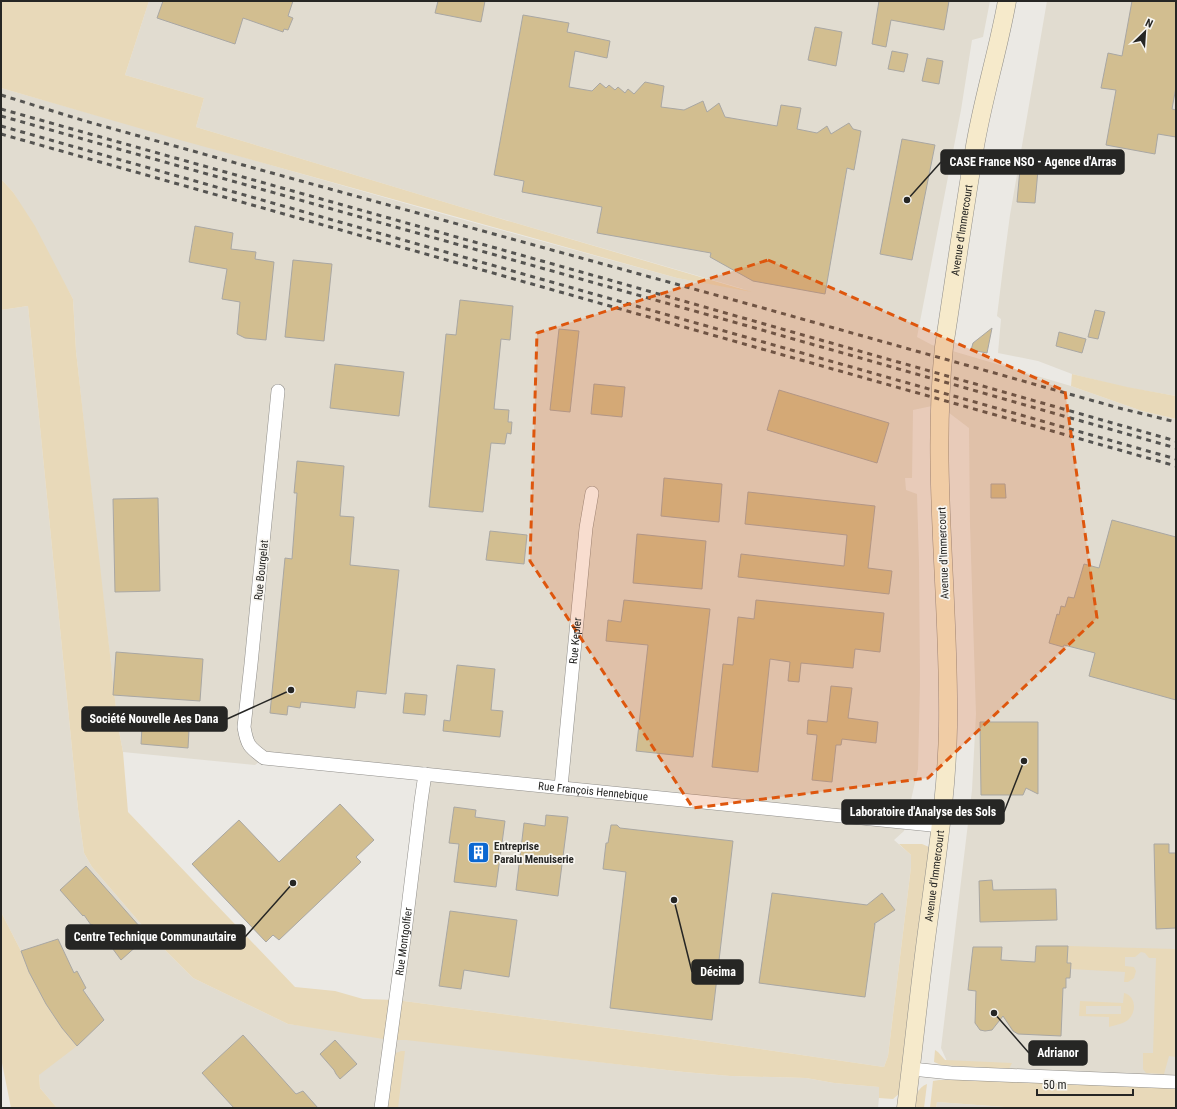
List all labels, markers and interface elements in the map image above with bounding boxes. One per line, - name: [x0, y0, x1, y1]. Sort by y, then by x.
- north arrow: [1125, 12, 1165, 52]
- text: N: [1143, 16, 1155, 31]
- callout: CASE France NSO - Agence d'Arras: [941, 150, 1124, 174]
- text: CASE France NSO - Agence d'Arras: [949, 155, 1117, 169]
- street label: Avenue d'Immercourt: [949, 184, 976, 277]
- street label: Avenue d'Immercourt: [935, 507, 952, 599]
- street label: Rue Bourgelat: [252, 539, 271, 601]
- street label: Rue Kepler: [567, 616, 584, 664]
- callout: Société Nouvelle Aes Dana: [82, 707, 227, 731]
- text: Société Nouvelle Aes Dana: [90, 712, 219, 726]
- street label: Rue François Hennebique: [538, 780, 649, 804]
- callout: Laboratoire d'Analyse des Sols: [842, 800, 1004, 824]
- text: Laboratoire d'Analyse des Sols: [850, 805, 997, 819]
- street label: Avenue d'Immercourt: [922, 829, 947, 922]
- building icon: Entreprise Paralu Menuiserie: [466, 839, 492, 865]
- place label: Entreprise Paralu Menuiserie: [494, 840, 574, 866]
- street label: Rue Montgolfier: [393, 906, 415, 977]
- callout: Centre Technique Communautaire: [66, 925, 245, 949]
- text: Centre Technique Communautaire: [74, 930, 237, 944]
- callout: Décima: [692, 960, 743, 984]
- text: Décima: [700, 965, 736, 979]
- callout: Adrianor: [1029, 1041, 1087, 1065]
- text: Adrianor: [1037, 1046, 1079, 1060]
- scale bar: [1037, 1071, 1133, 1097]
- text: 50 m: [1043, 1078, 1067, 1092]

